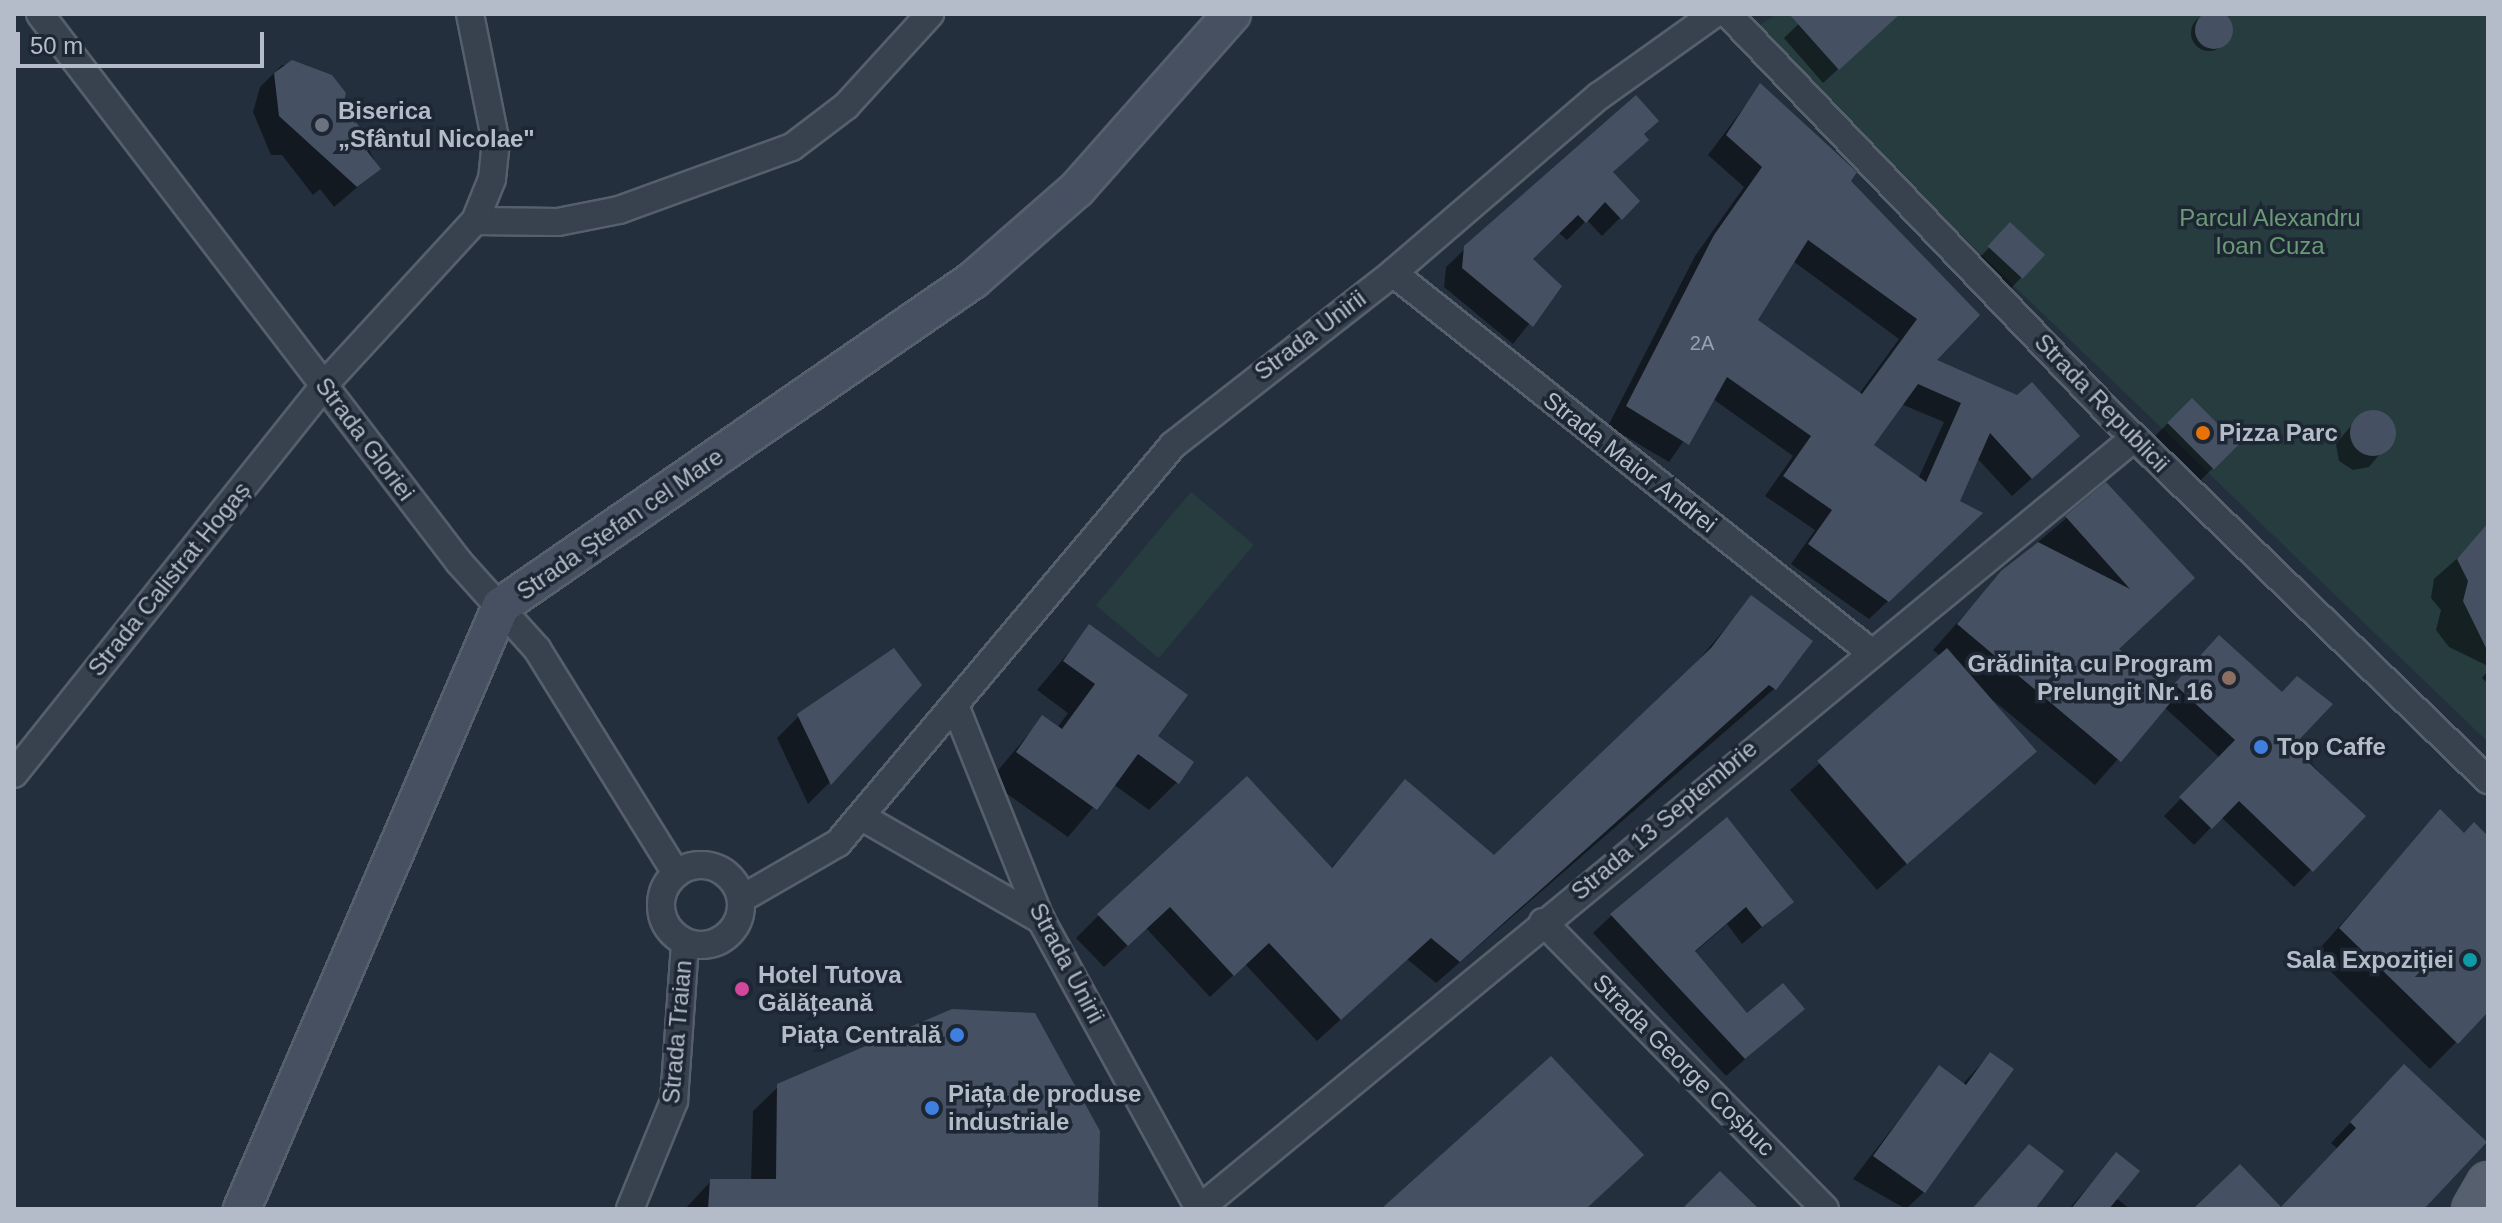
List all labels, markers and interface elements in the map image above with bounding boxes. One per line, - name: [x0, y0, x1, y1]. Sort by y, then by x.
- scale bar: [20, 16, 268, 66]
- text: 50 m: [30, 32, 83, 59]
- place label: Biserica „Sfântul Nicolae": [338, 97, 535, 153]
- marker: Biserica „Sfântul Nicolae": [313, 116, 331, 134]
- park label: Parcul Alexandru Ioan Cuza: [2179, 204, 2361, 260]
- street label: Strada Unirii: [1249, 284, 1371, 386]
- street label: Strada Republicii: [2029, 328, 2175, 478]
- house number: 2A: [1690, 331, 1714, 355]
- street label: Strada Gloriei: [309, 372, 421, 506]
- street label: Strada Maior Andrei: [1537, 385, 1723, 539]
- place label: Pizza Parc: [2219, 419, 2338, 447]
- marker: Pizza Parc: [2194, 424, 2212, 442]
- street label: Strada Ștefan cel Mare: [511, 442, 729, 606]
- street label: Strada Calistrat Hogaș: [82, 476, 256, 682]
- place label: Grădinița cu Program Prelungit Nr. 16: [1968, 650, 2213, 706]
- marker: Grădinița cu Program Prelungit Nr. 16: [2220, 669, 2238, 687]
- place label: Top Caffe: [2277, 733, 2386, 761]
- street label: Strada 13 Septembrie: [1565, 734, 1763, 906]
- marker: Top Caffe: [2252, 738, 2270, 756]
- street label: Strada Unirii: [1023, 898, 1111, 1028]
- place label: Sala Expoziției: [2286, 946, 2454, 974]
- marker: Sala Expoziției: [2461, 951, 2479, 969]
- street label: Strada Traian: [656, 959, 698, 1105]
- place label: Hotel Tutova Gălățeană: [758, 961, 902, 1017]
- street label: Strada George Coșbuc: [1587, 968, 1781, 1162]
- marker: Hotel Tutova Gălățeană: [733, 980, 751, 998]
- place label: Piața Centrală: [781, 1021, 941, 1049]
- marker: Piața Centrală: [948, 1026, 966, 1044]
- place label: Piața de produse industriale: [948, 1080, 1141, 1136]
- marker: Piața de produse industriale: [923, 1099, 941, 1117]

